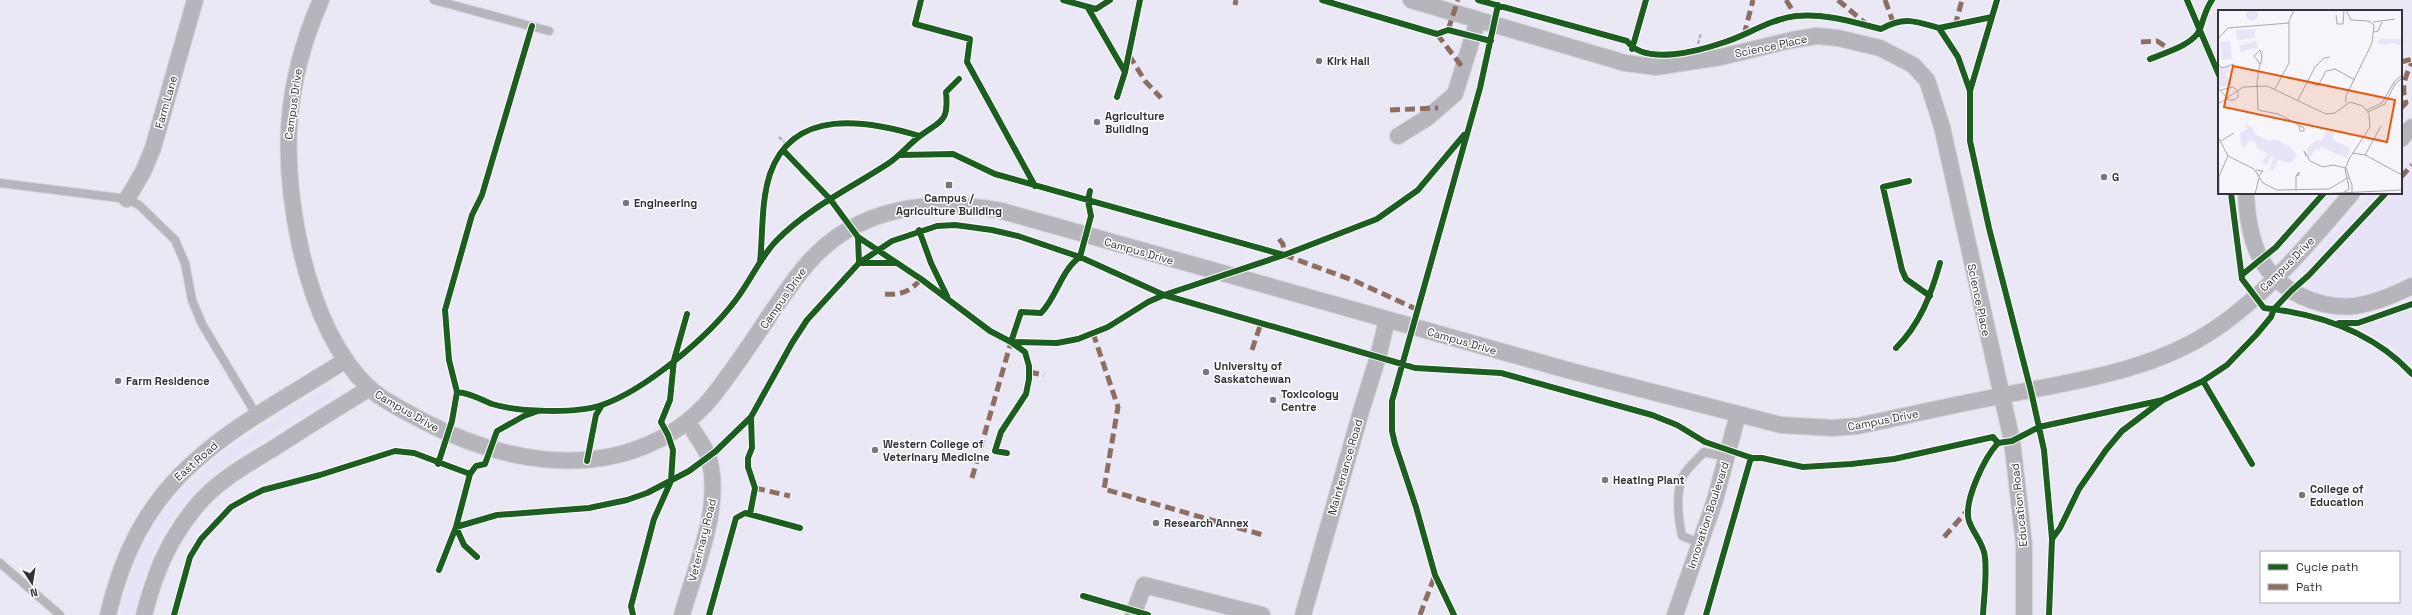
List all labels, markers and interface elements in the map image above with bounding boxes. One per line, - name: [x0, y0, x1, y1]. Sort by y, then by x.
- inset map: [2218, 10, 2402, 194]
- street label: Science Place: [1733, 31, 1809, 61]
- place label: Kirk Hall: [1327, 54, 1370, 68]
- marker: Kirk Hall: [1314, 56, 1324, 66]
- street label: Campus Drive: [281, 68, 305, 140]
- street label: Farm Lane: [152, 74, 180, 130]
- place label: Agriculture Building: [1105, 109, 1165, 136]
- marker: Agriculture Building: [1092, 117, 1102, 127]
- place label: G: [2112, 170, 2119, 184]
- marker: G: [2099, 172, 2109, 182]
- marker: Campus / Agriculture Building: [944, 180, 954, 190]
- place label: Campus / Agriculture Building: [896, 191, 1002, 218]
- place label: Engineering: [634, 196, 697, 210]
- marker: Engineering: [621, 198, 631, 208]
- street label: Campus Drive: [1103, 234, 1175, 268]
- street label: Campus Drive: [2257, 234, 2317, 294]
- street label: Science Place: [1964, 262, 1994, 338]
- street label: Campus Drive: [757, 265, 809, 331]
- street label: Campus Drive: [1426, 324, 1498, 358]
- place label: University of Saskatchewan: [1214, 359, 1291, 386]
- marker: University of Saskatchewan: [1201, 367, 1211, 377]
- place label: Farm Residence: [126, 374, 210, 388]
- marker: Farm Residence: [113, 376, 123, 386]
- street label: Campus Drive: [372, 387, 442, 435]
- place label: Toxicology Centre: [1281, 387, 1339, 414]
- marker: Toxicology Centre: [1268, 395, 1278, 405]
- street label: Campus Drive: [1847, 406, 1919, 434]
- street label: Maintenance Road: [1325, 417, 1365, 517]
- place label: Western College of Veterinary Medicine: [883, 437, 990, 464]
- street label: East Road: [171, 438, 221, 484]
- marker: Western College of Veterinary Medicine: [870, 445, 880, 455]
- street label: Innovation Boulevard: [1684, 460, 1732, 570]
- street label: Education Road: [2008, 463, 2030, 547]
- place label: Heating Plant: [1613, 473, 1685, 487]
- marker: Heating Plant: [1600, 475, 1610, 485]
- place label: College of Education: [2310, 482, 2364, 509]
- marker: College of Education: [2297, 490, 2307, 500]
- street label: Veterinary Road: [685, 497, 719, 583]
- place label: Research Annex: [1164, 516, 1249, 530]
- marker: Research Annex: [1151, 518, 1161, 528]
- legend: [2260, 551, 2400, 603]
- text: Cycle path: [2296, 559, 2358, 575]
- north arrow: [12, 563, 52, 603]
- text: Path: [2296, 579, 2322, 595]
- text: N: [29, 585, 39, 600]

